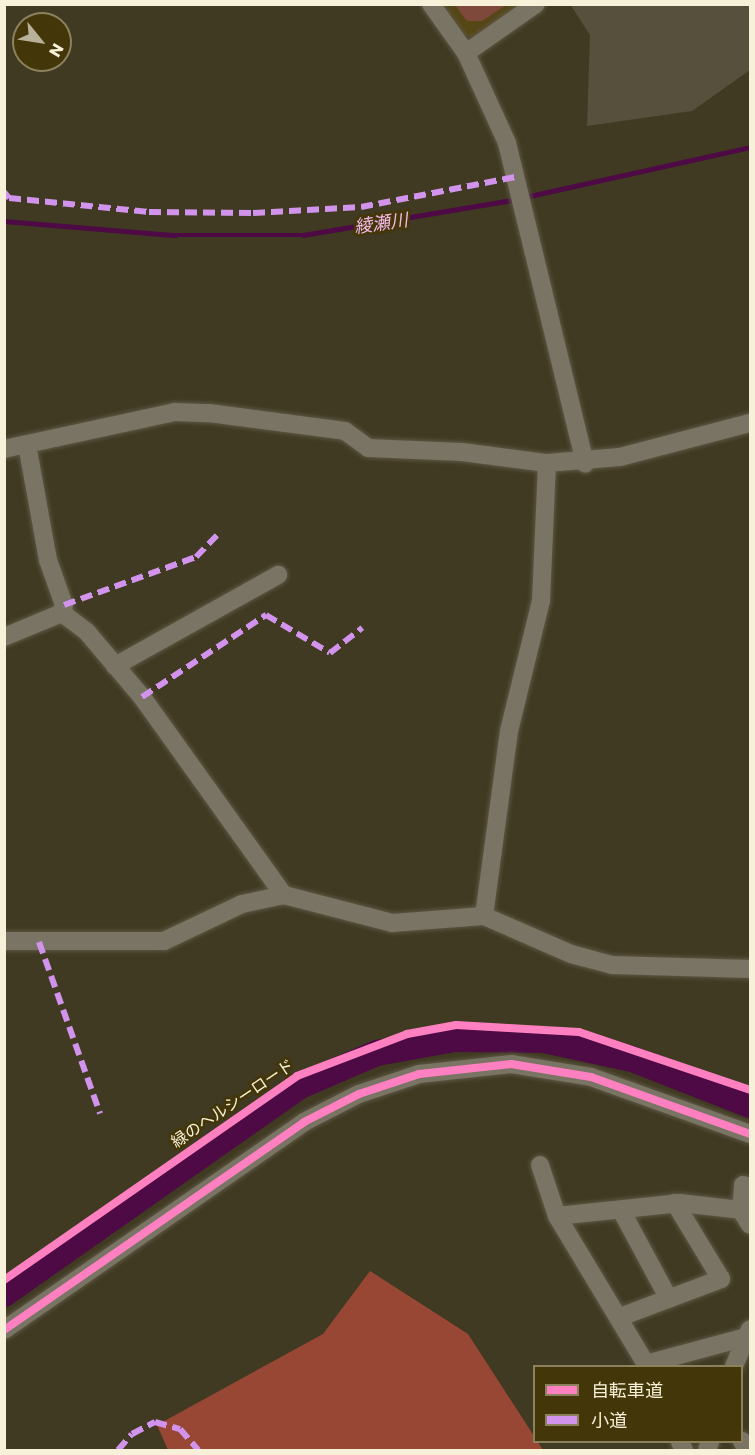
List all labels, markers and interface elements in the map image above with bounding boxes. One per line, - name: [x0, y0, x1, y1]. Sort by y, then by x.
- north arrow: [12, 12, 72, 72]
- text: N: [43, 39, 69, 61]
- water label: 綾瀬川: [353, 210, 409, 238]
- street label: 緑のヘルシーロード: [168, 1056, 298, 1152]
- legend: [533, 1365, 743, 1443]
- text: 自転車道: [591, 1378, 663, 1403]
- text: 小道: [591, 1408, 627, 1433]

